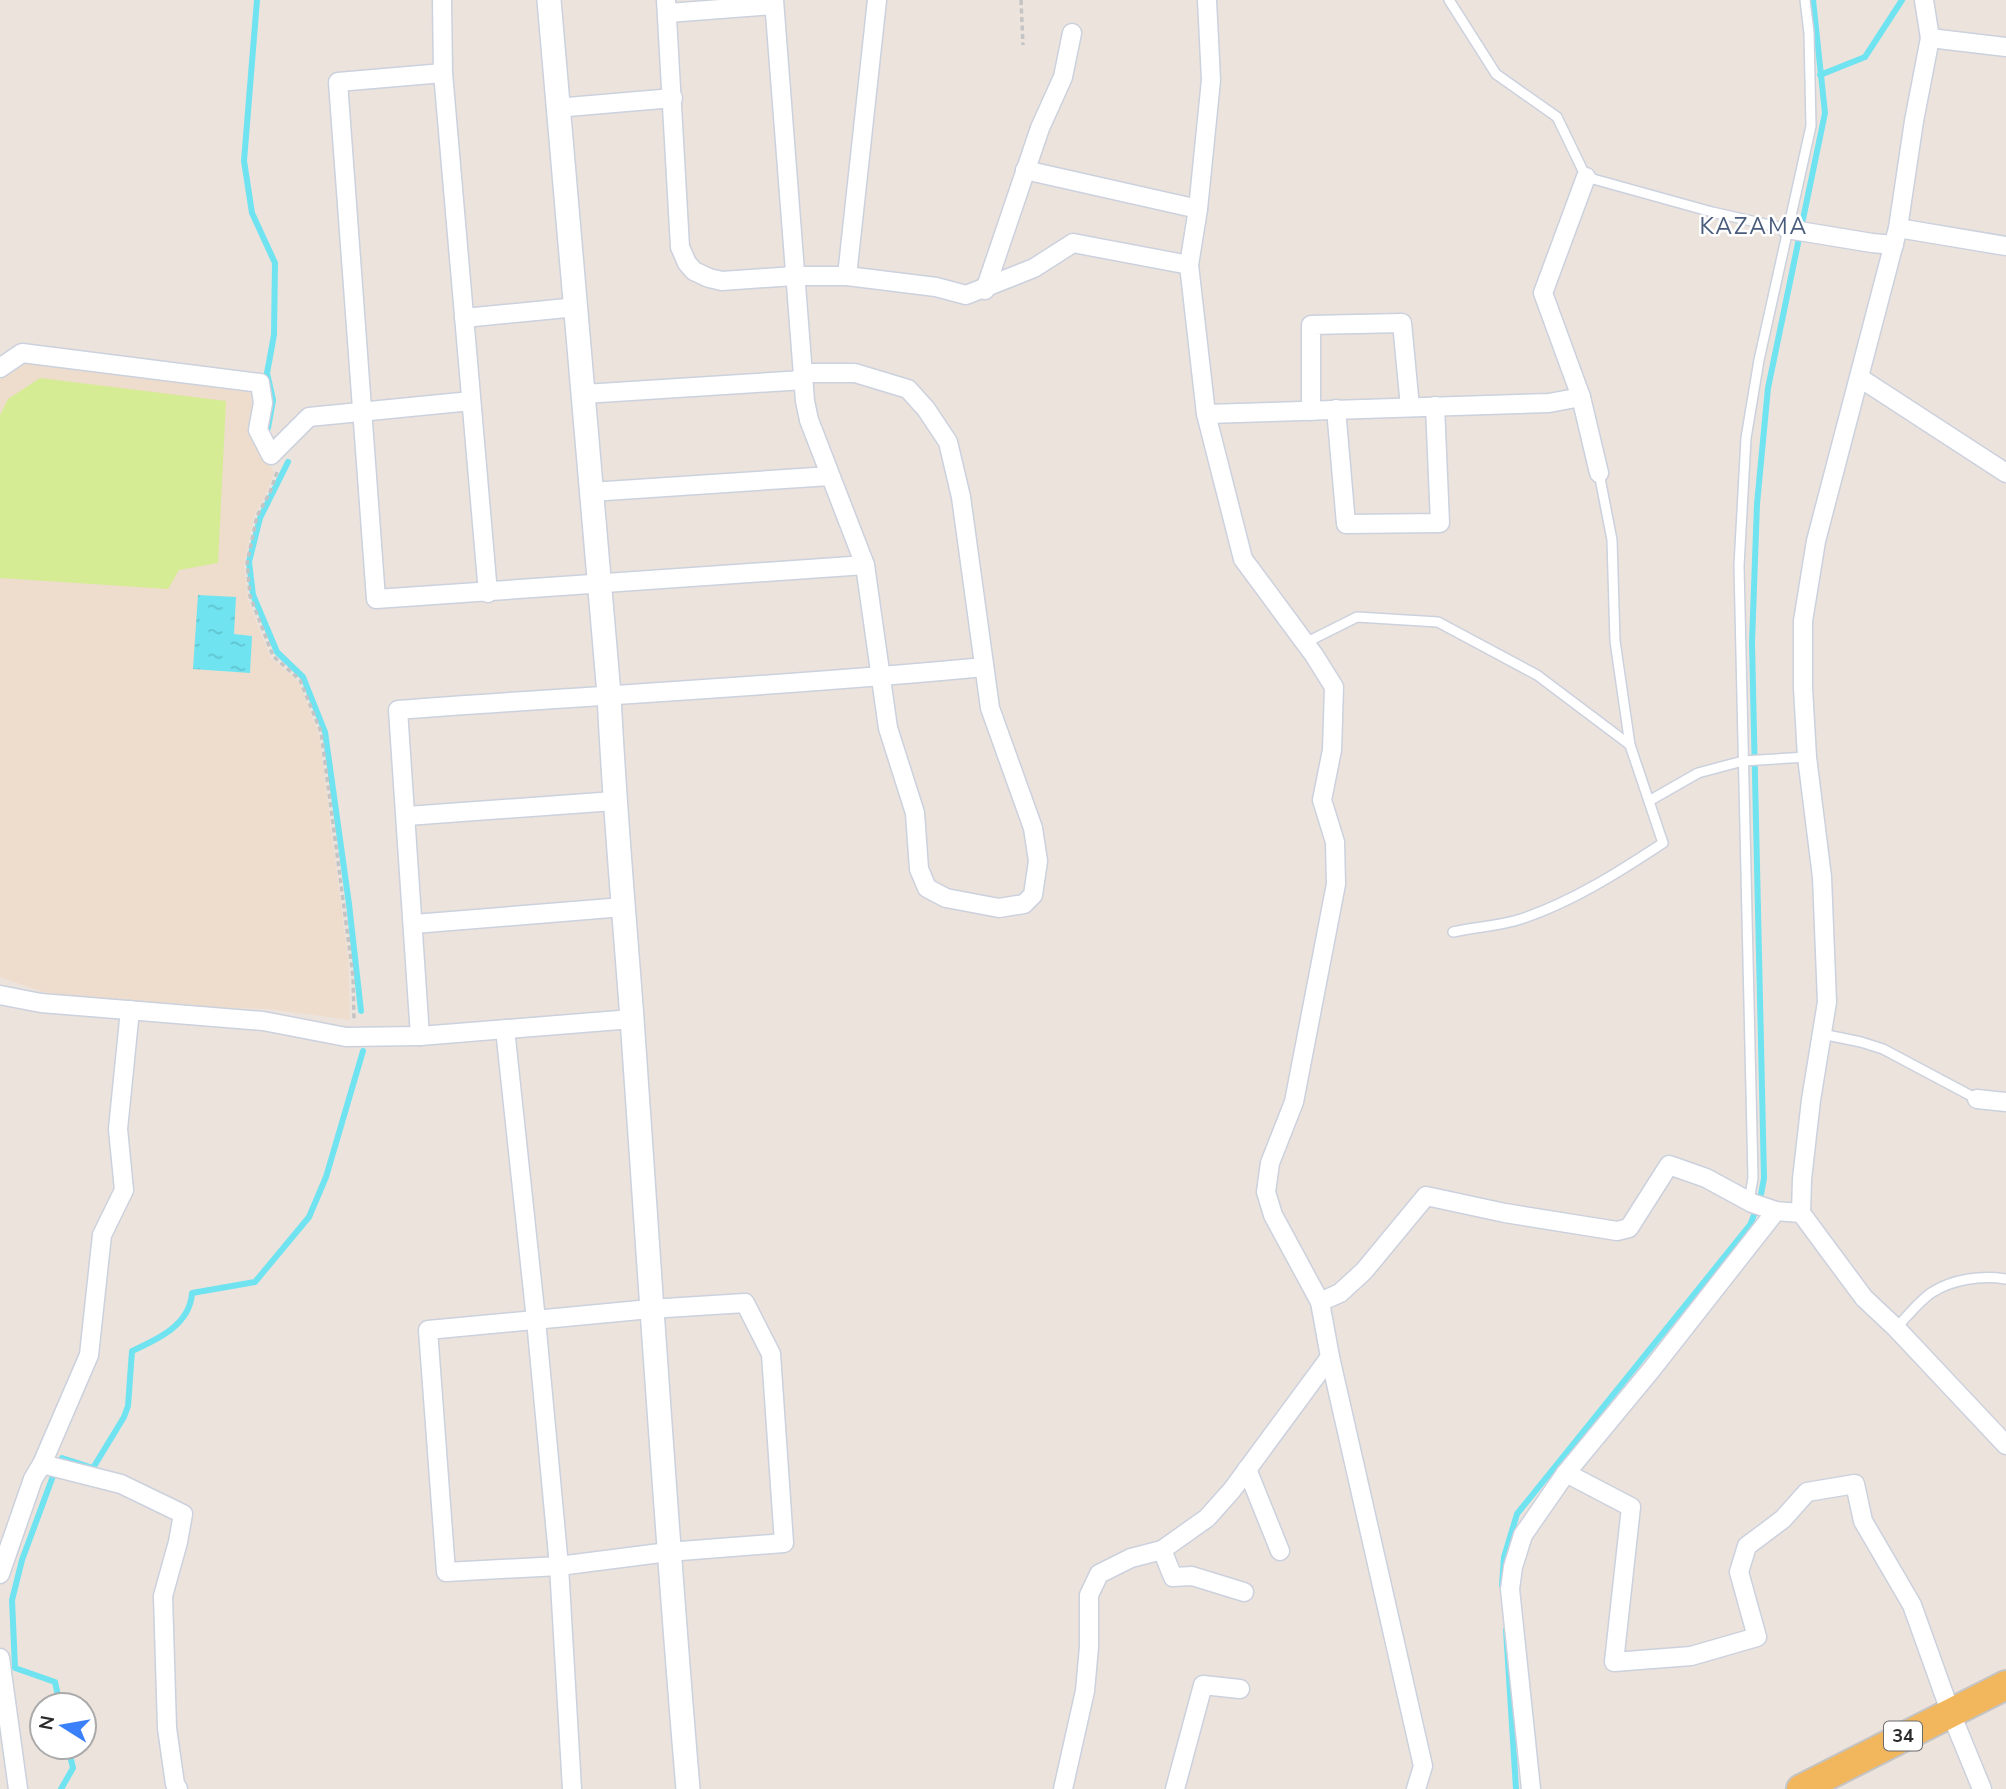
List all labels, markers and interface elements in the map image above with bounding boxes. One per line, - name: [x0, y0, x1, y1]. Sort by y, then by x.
- district label: KAZAMA: [1700, 211, 1808, 242]
- north arrow: [28, 1691, 98, 1761]
- text: N: [33, 1713, 61, 1732]
- road number: 34: [1884, 1722, 1922, 1750]

